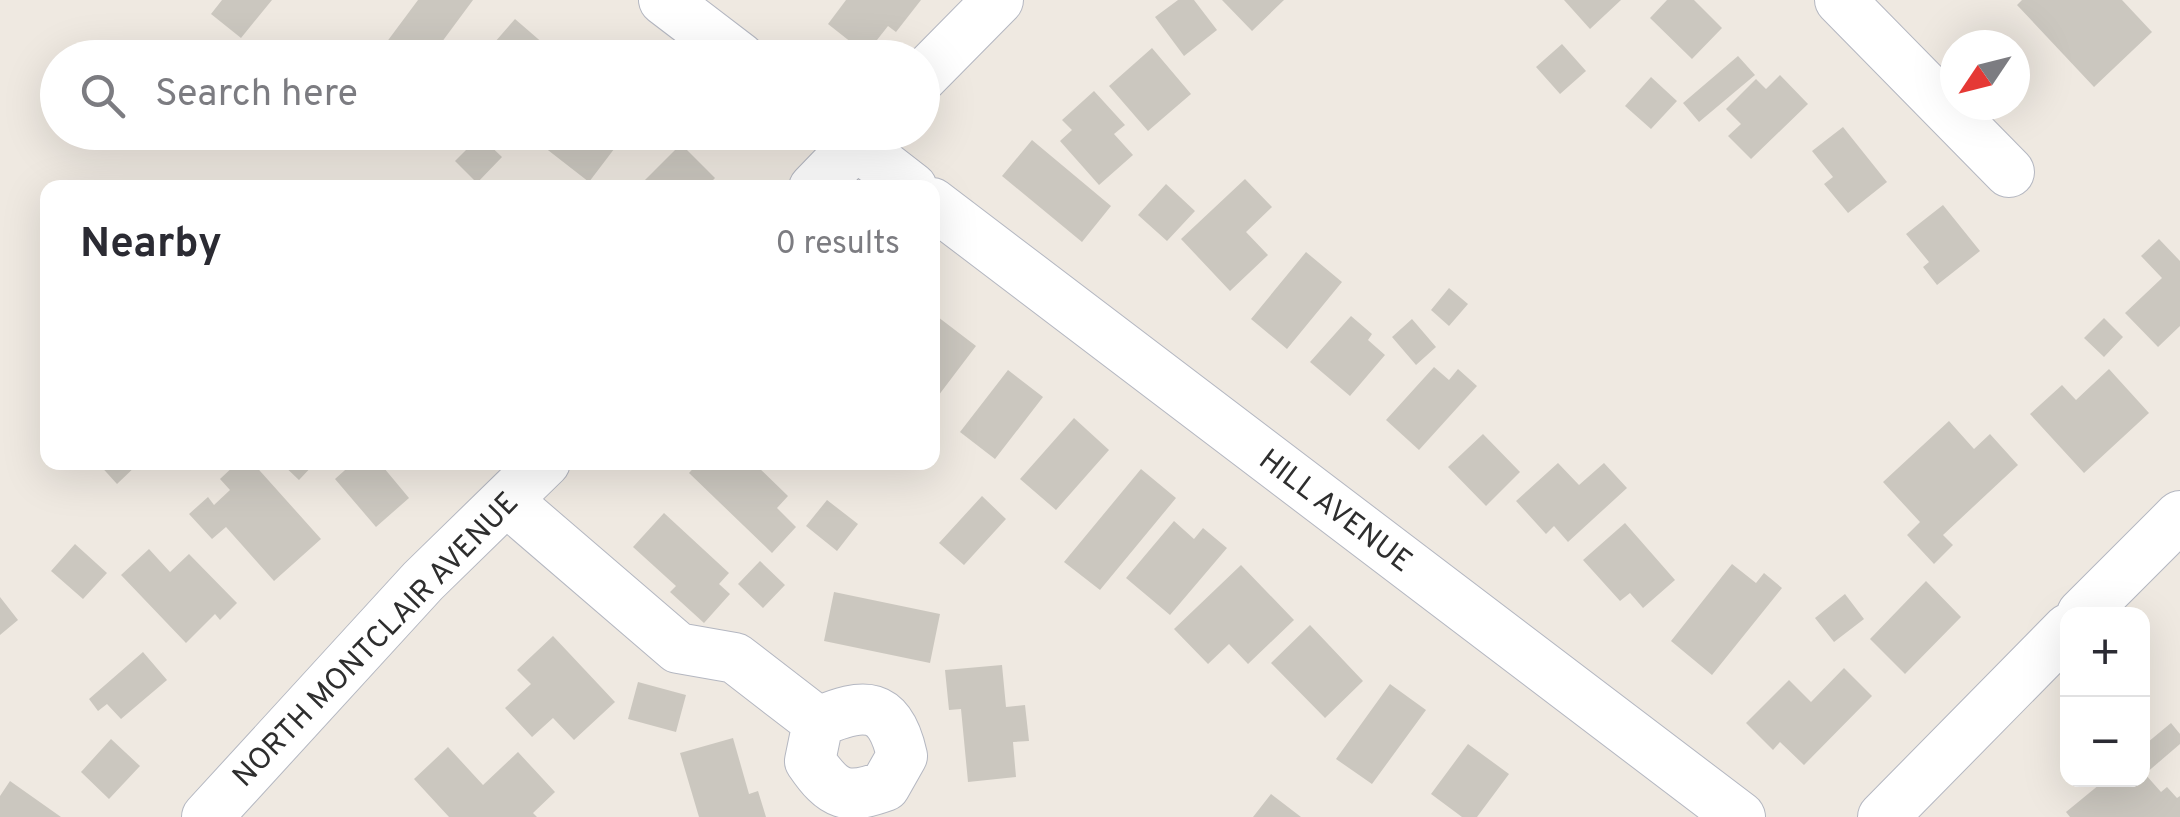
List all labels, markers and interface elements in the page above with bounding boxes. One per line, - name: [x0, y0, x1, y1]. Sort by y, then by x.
- north arrow: [1940, 30, 2030, 120]
- search box: [40, 40, 940, 150]
- icon: search: [75, 68, 130, 123]
- text: Search here: [155, 71, 358, 120]
- text: Nearby: [80, 219, 222, 272]
- text: 0 results: [775, 225, 900, 265]
- street label: HILL AVENUE: [1251, 442, 1418, 582]
- street label: NORTH MONTCLAIR AVENUE: [226, 486, 527, 796]
- map controls: [2060, 607, 2150, 787]
- button: +: [2060, 607, 2150, 697]
- button: −: [2060, 697, 2150, 787]

